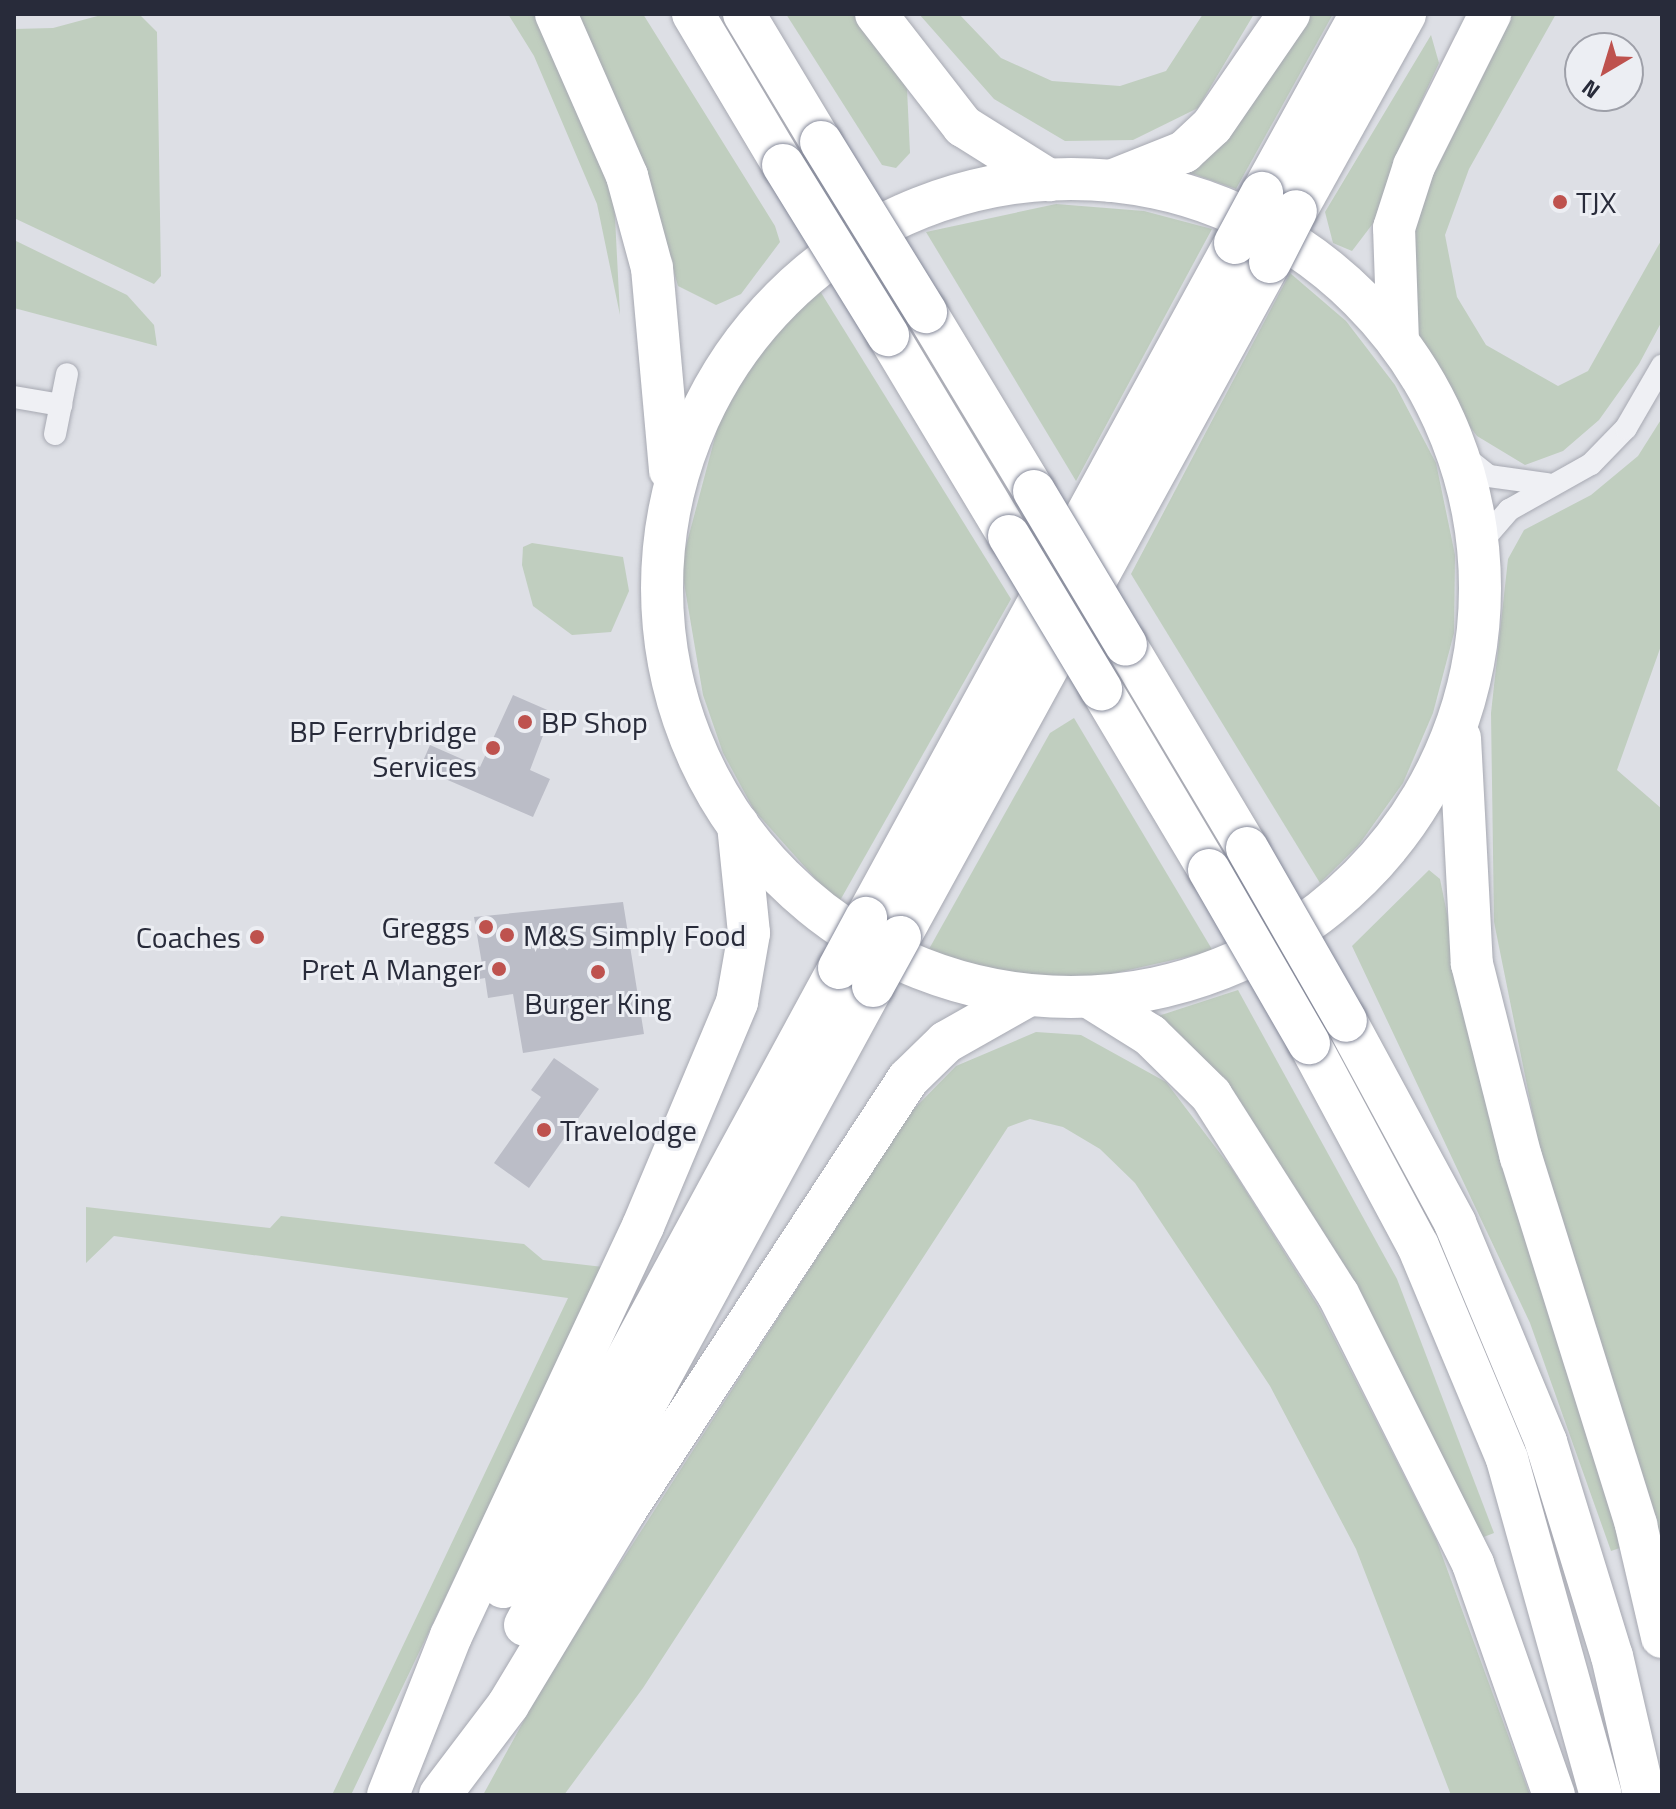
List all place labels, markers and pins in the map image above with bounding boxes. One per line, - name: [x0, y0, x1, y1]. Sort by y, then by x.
- place label: TJX: [1576, 184, 1617, 220]
- marker: TJX: [1551, 193, 1569, 211]
- place label: BP Shop: [541, 704, 648, 740]
- place label: BP Ferrybridge Services: [289, 713, 477, 784]
- marker: BP Shop: [516, 713, 534, 731]
- marker: BP Ferrybridge Services: [484, 739, 502, 757]
- place label: Greggs: [382, 909, 470, 945]
- place label: M&S Simply Food: [523, 917, 746, 953]
- marker: Greggs: [477, 918, 495, 936]
- place label: Coaches: [136, 919, 241, 955]
- marker: M&S Simply Food: [498, 926, 516, 944]
- marker: Coaches: [248, 928, 266, 946]
- place label: Pret A Manger: [301, 951, 483, 987]
- marker: Pret A Manger: [490, 960, 508, 978]
- marker: Burger King: [589, 963, 607, 981]
- place label: Burger King: [524, 985, 672, 1021]
- place label: Travelodge: [560, 1112, 697, 1148]
- marker: Travelodge: [535, 1121, 553, 1139]

